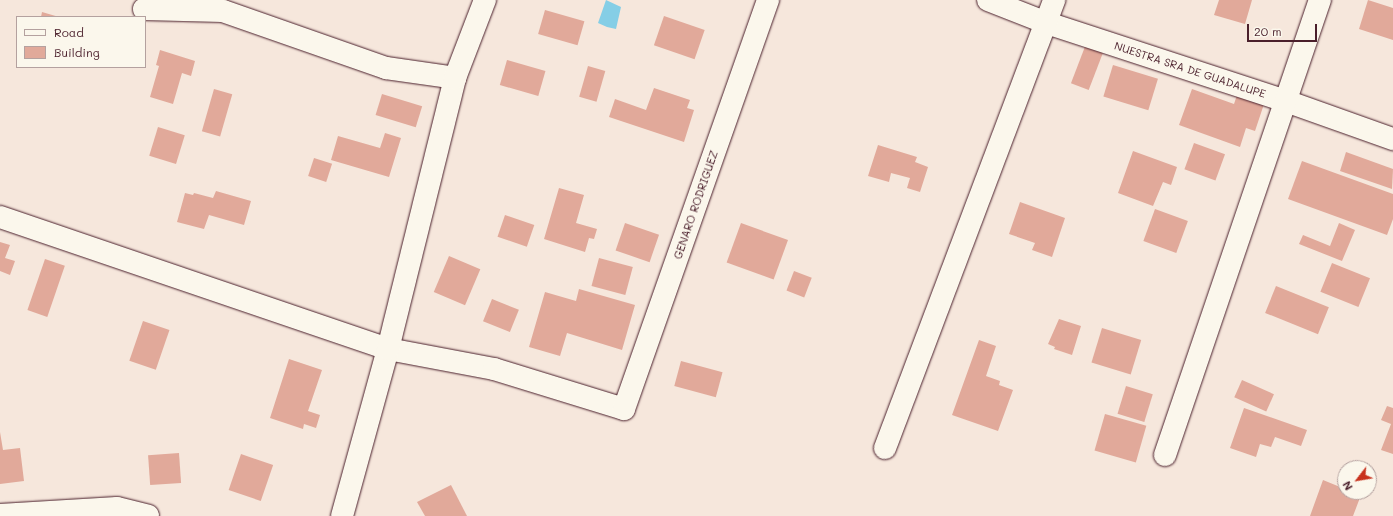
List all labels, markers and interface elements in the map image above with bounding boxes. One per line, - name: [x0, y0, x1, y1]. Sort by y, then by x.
- legend: [16, 16, 146, 68]
- scale bar: [1249, 16, 1319, 42]
- text: 20 m: [1254, 23, 1282, 39]
- text: Road: [54, 24, 84, 40]
- street label: NUESTRA SRA DE GUADALUPE: [1113, 39, 1267, 101]
- text: Building: [54, 44, 100, 60]
- street label: GENARO RODRIGUEZ: [671, 149, 721, 261]
- north arrow: [1337, 460, 1377, 500]
- text: N: [1339, 478, 1356, 493]

